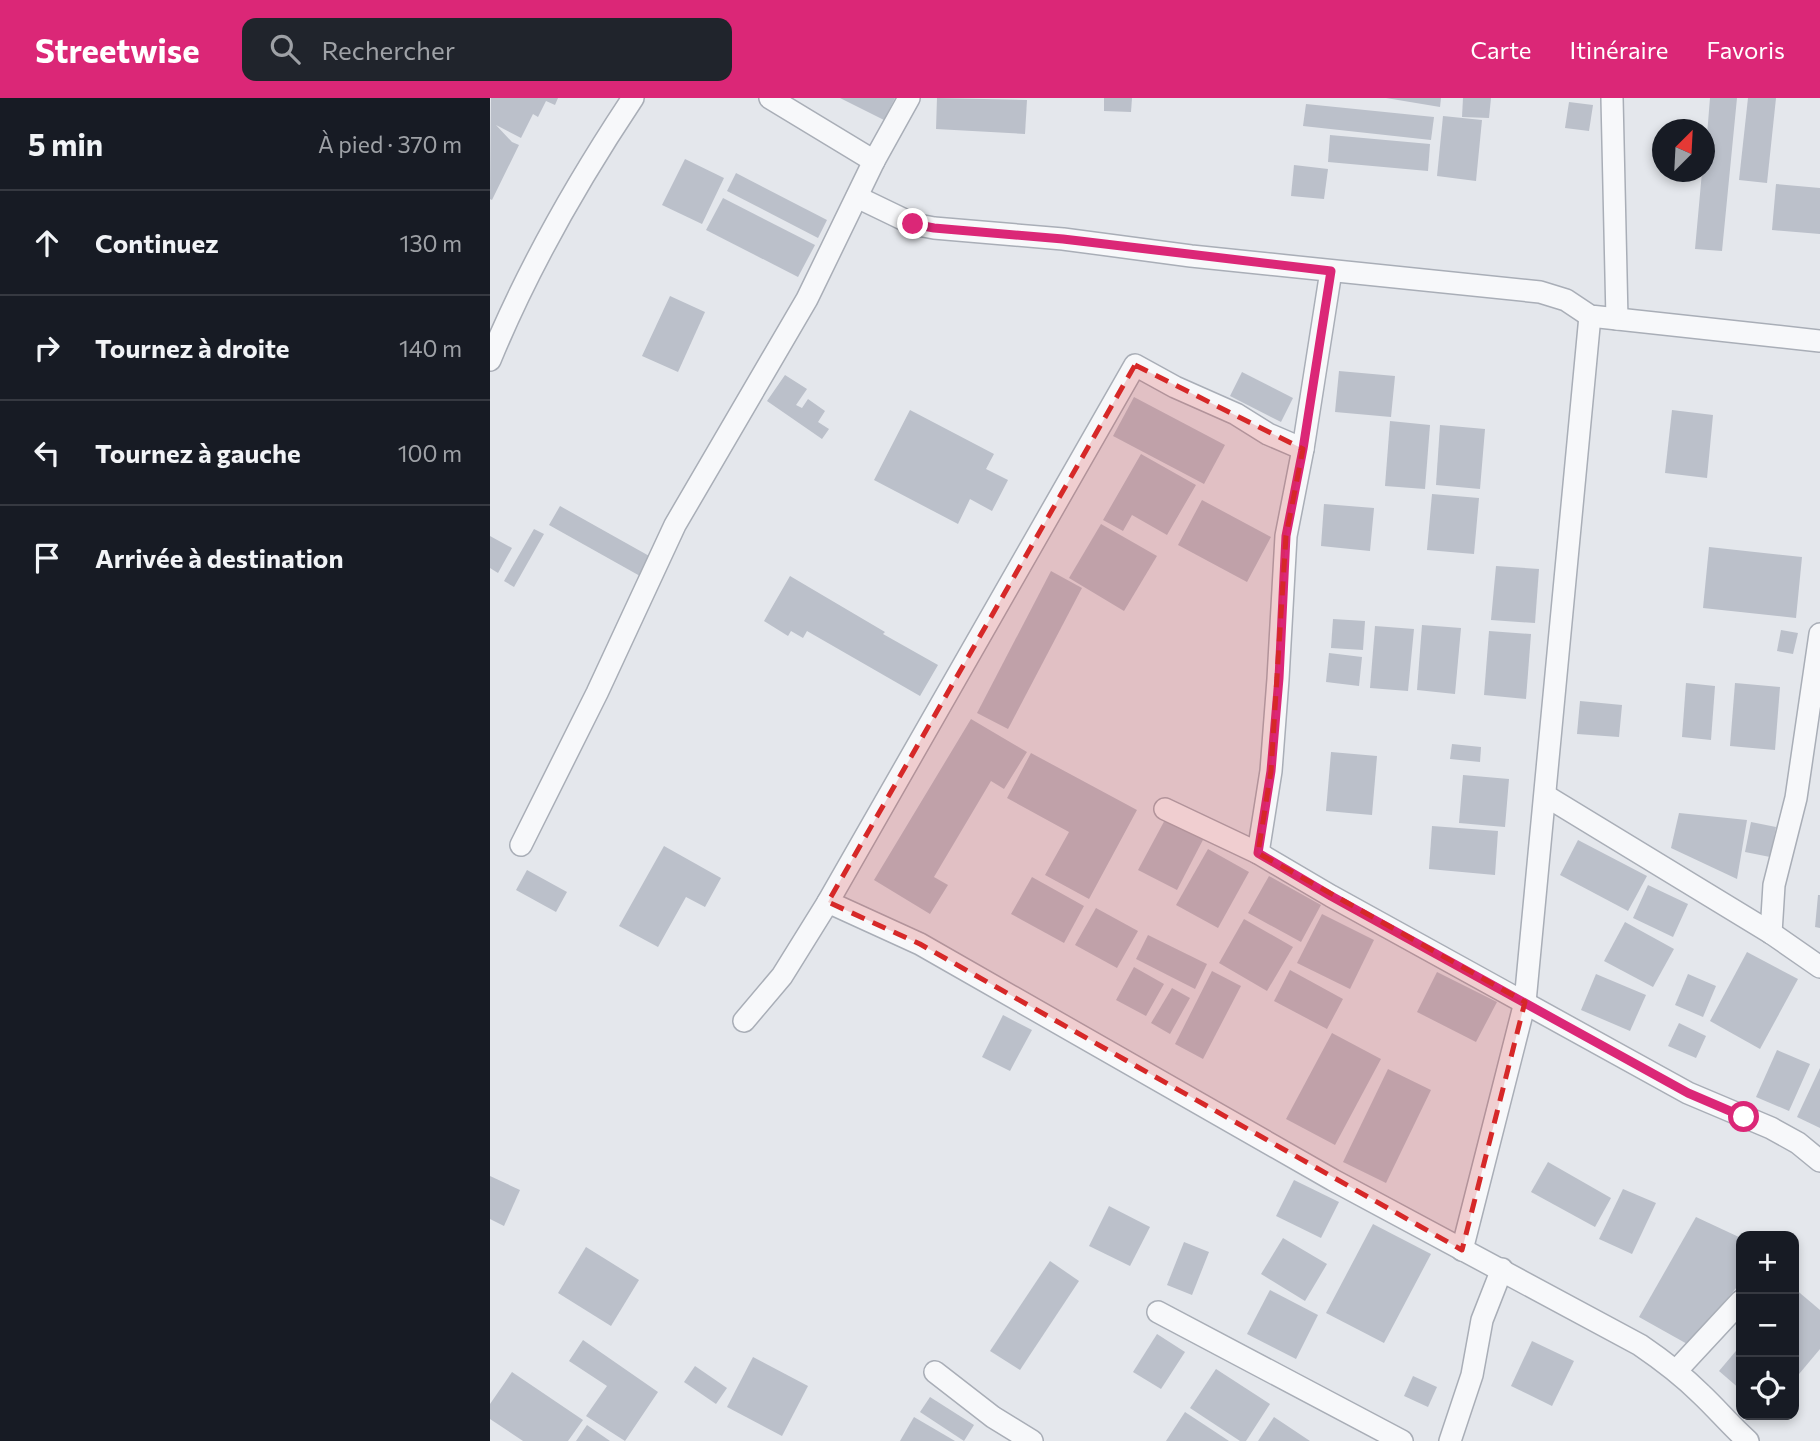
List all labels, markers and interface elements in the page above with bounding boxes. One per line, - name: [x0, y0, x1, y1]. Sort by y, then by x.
- search box: [242, 18, 732, 81]
- text: Streetwise: [35, 29, 200, 70]
- icon: search: [266, 30, 304, 68]
- text: Rechercher: [322, 34, 455, 65]
- text: Carte: [1471, 35, 1532, 64]
- text: Itinéraire: [1570, 35, 1669, 64]
- text: Favoris: [1707, 35, 1785, 64]
- north arrow: [1652, 119, 1715, 182]
- text: 5 min: [28, 125, 103, 162]
- text: À pied · 370 m: [318, 130, 462, 158]
- route end: [897, 208, 928, 239]
- icon: ahead: [28, 224, 66, 262]
- text: Continuez: [95, 227, 219, 258]
- text: 130 m: [400, 229, 462, 257]
- icon: right: [28, 329, 66, 367]
- text: Tournez à droite: [95, 332, 290, 363]
- text: 140 m: [399, 334, 462, 362]
- icon: left: [28, 434, 66, 472]
- text: Tournez à gauche: [95, 437, 301, 468]
- text: 100 m: [398, 439, 462, 467]
- icon: arrive: [28, 539, 66, 577]
- text: Arrivée à destination: [95, 542, 343, 573]
- route start: [1728, 1101, 1759, 1132]
- map controls: [1736, 1231, 1799, 1420]
- button: +: [1736, 1231, 1799, 1294]
- button: −: [1736, 1294, 1799, 1357]
- button: locate: [1736, 1357, 1799, 1420]

